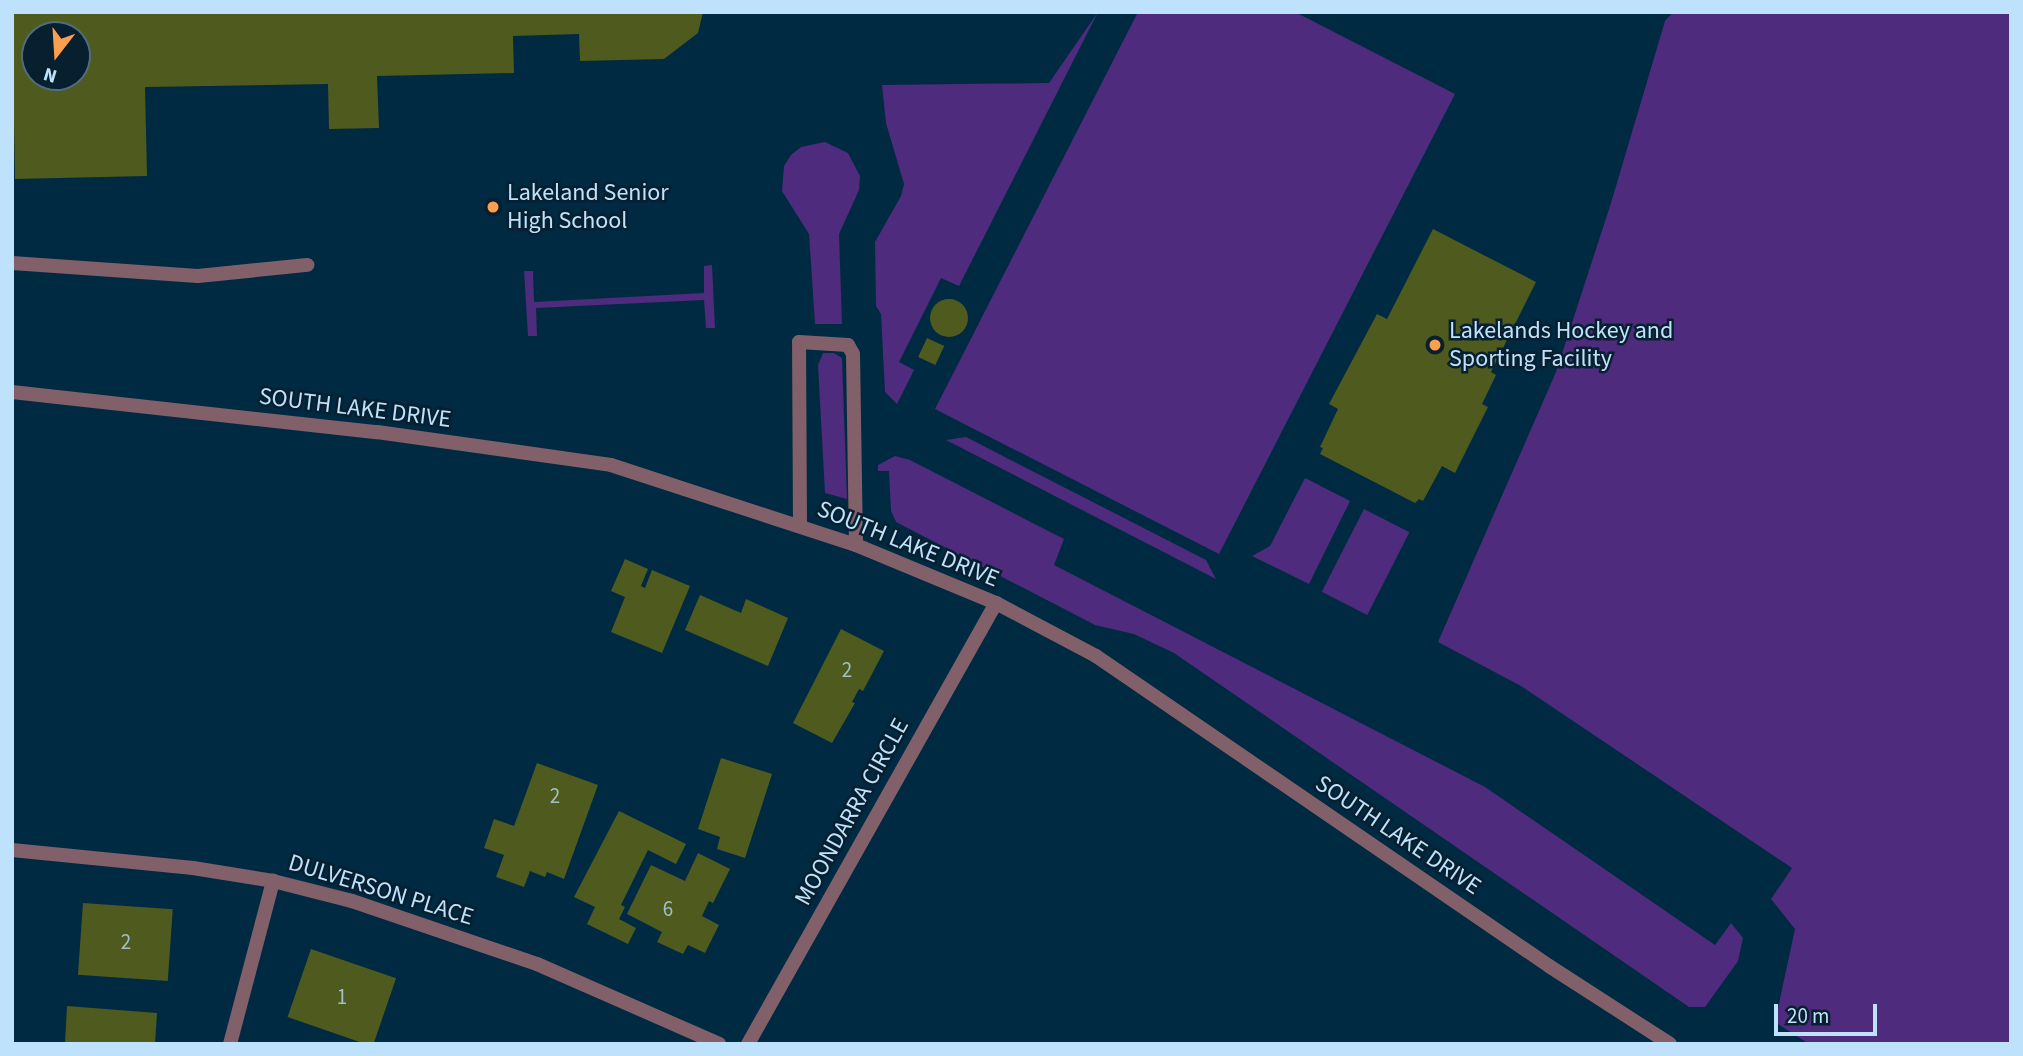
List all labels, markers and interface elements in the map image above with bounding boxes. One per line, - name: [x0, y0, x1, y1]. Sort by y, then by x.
- north arrow: [21, 21, 91, 91]
- text: N: [40, 60, 60, 89]
- place label: Lakeland Senior High School: [507, 179, 669, 235]
- marker: Lakeland Senior High School: [485, 199, 501, 215]
- place label: Lakelands Hockey and Sporting Facility: [1449, 317, 1673, 373]
- marker: Lakelands Hockey and Sporting Facility: [1427, 337, 1443, 353]
- street label: SOUTH LAKE DRIVE: [257, 382, 453, 434]
- street label: SOUTH LAKE DRIVE: [813, 494, 1003, 594]
- house number: 2: [842, 657, 852, 683]
- street label: MOONDARRA CIRCLE: [789, 714, 915, 910]
- street label: SOUTH LAKE DRIVE: [1310, 769, 1486, 901]
- house number: 2: [550, 783, 560, 809]
- street label: DULVERSON PLACE: [285, 848, 477, 932]
- house number: 6: [663, 896, 673, 922]
- house number: 2: [121, 929, 131, 955]
- house number: 1: [337, 984, 347, 1010]
- scale bar: [1778, 990, 1881, 1034]
- text: 20 m: [1787, 1001, 1829, 1031]

